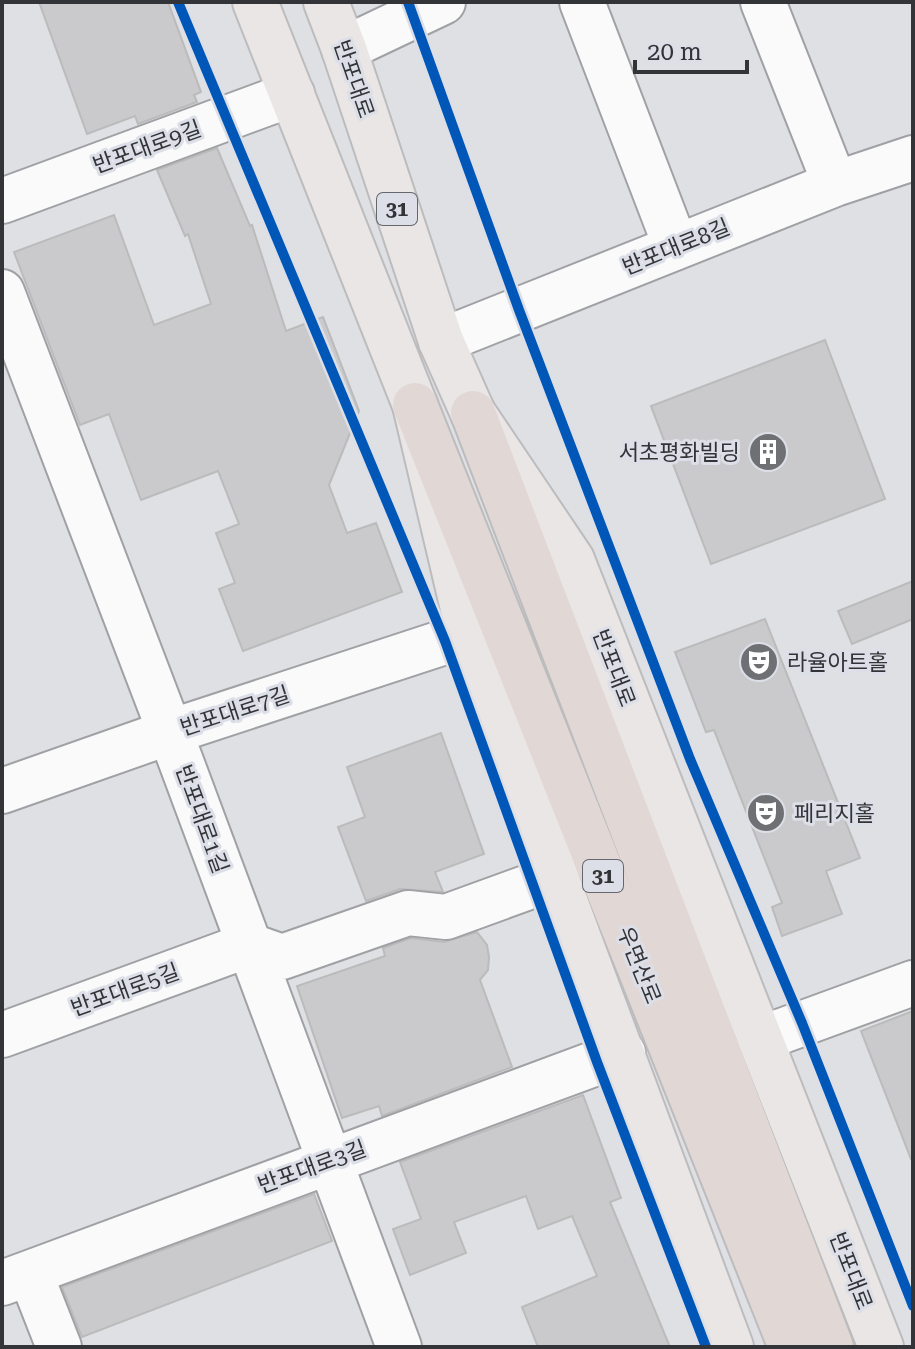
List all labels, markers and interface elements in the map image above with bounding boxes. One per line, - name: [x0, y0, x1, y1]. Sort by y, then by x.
- scale bar: [635, 24, 747, 74]
- street label: 반포대로: [329, 37, 379, 121]
- text: 20 m: [647, 38, 702, 66]
- street label: 반포대로9길: [89, 116, 205, 178]
- road number: 31: [377, 193, 417, 225]
- street label: 반포대로8길: [619, 214, 733, 280]
- building icon: 서초평화빌딩: [747, 431, 789, 473]
- place label: 서초평화빌딩: [619, 440, 740, 465]
- street label: 반포대로: [588, 626, 640, 710]
- theatre icon: 라율아트홀: [738, 641, 780, 683]
- place label: 라율아트홀: [787, 650, 888, 675]
- street label: 반포대로7길: [177, 682, 293, 740]
- street label: 반포대로1길: [171, 761, 233, 877]
- theatre icon: 페리지홀: [745, 792, 787, 834]
- place label: 페리지홀: [794, 801, 875, 826]
- road number: 31: [583, 860, 623, 892]
- street label: 우면산로: [612, 923, 666, 1007]
- street label: 반포대로5길: [67, 959, 183, 1021]
- street label: 반포대로3길: [254, 1136, 370, 1198]
- street label: 반포대로: [825, 1229, 877, 1313]

